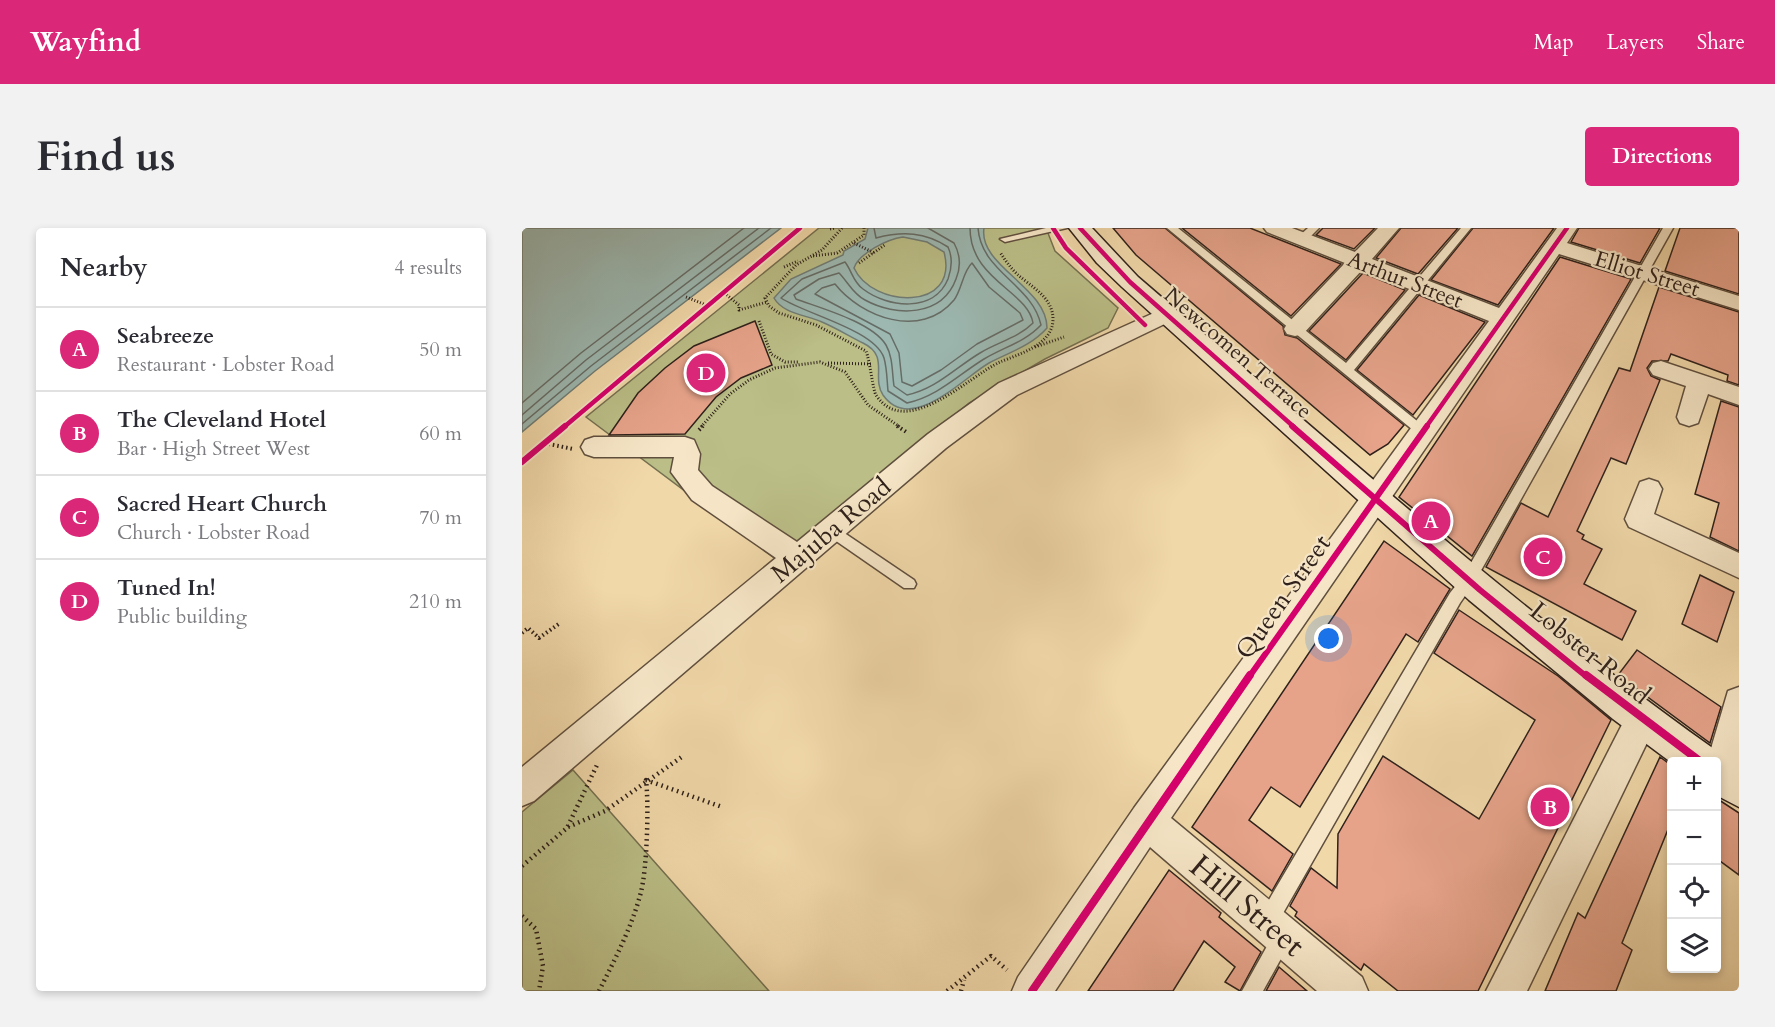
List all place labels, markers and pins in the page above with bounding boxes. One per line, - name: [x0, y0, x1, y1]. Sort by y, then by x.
- pin: D: [686, 350, 726, 396]
- pin: A: [1412, 498, 1450, 544]
- pin: C: [1524, 534, 1562, 580]
- pin: B: [1530, 784, 1570, 830]

